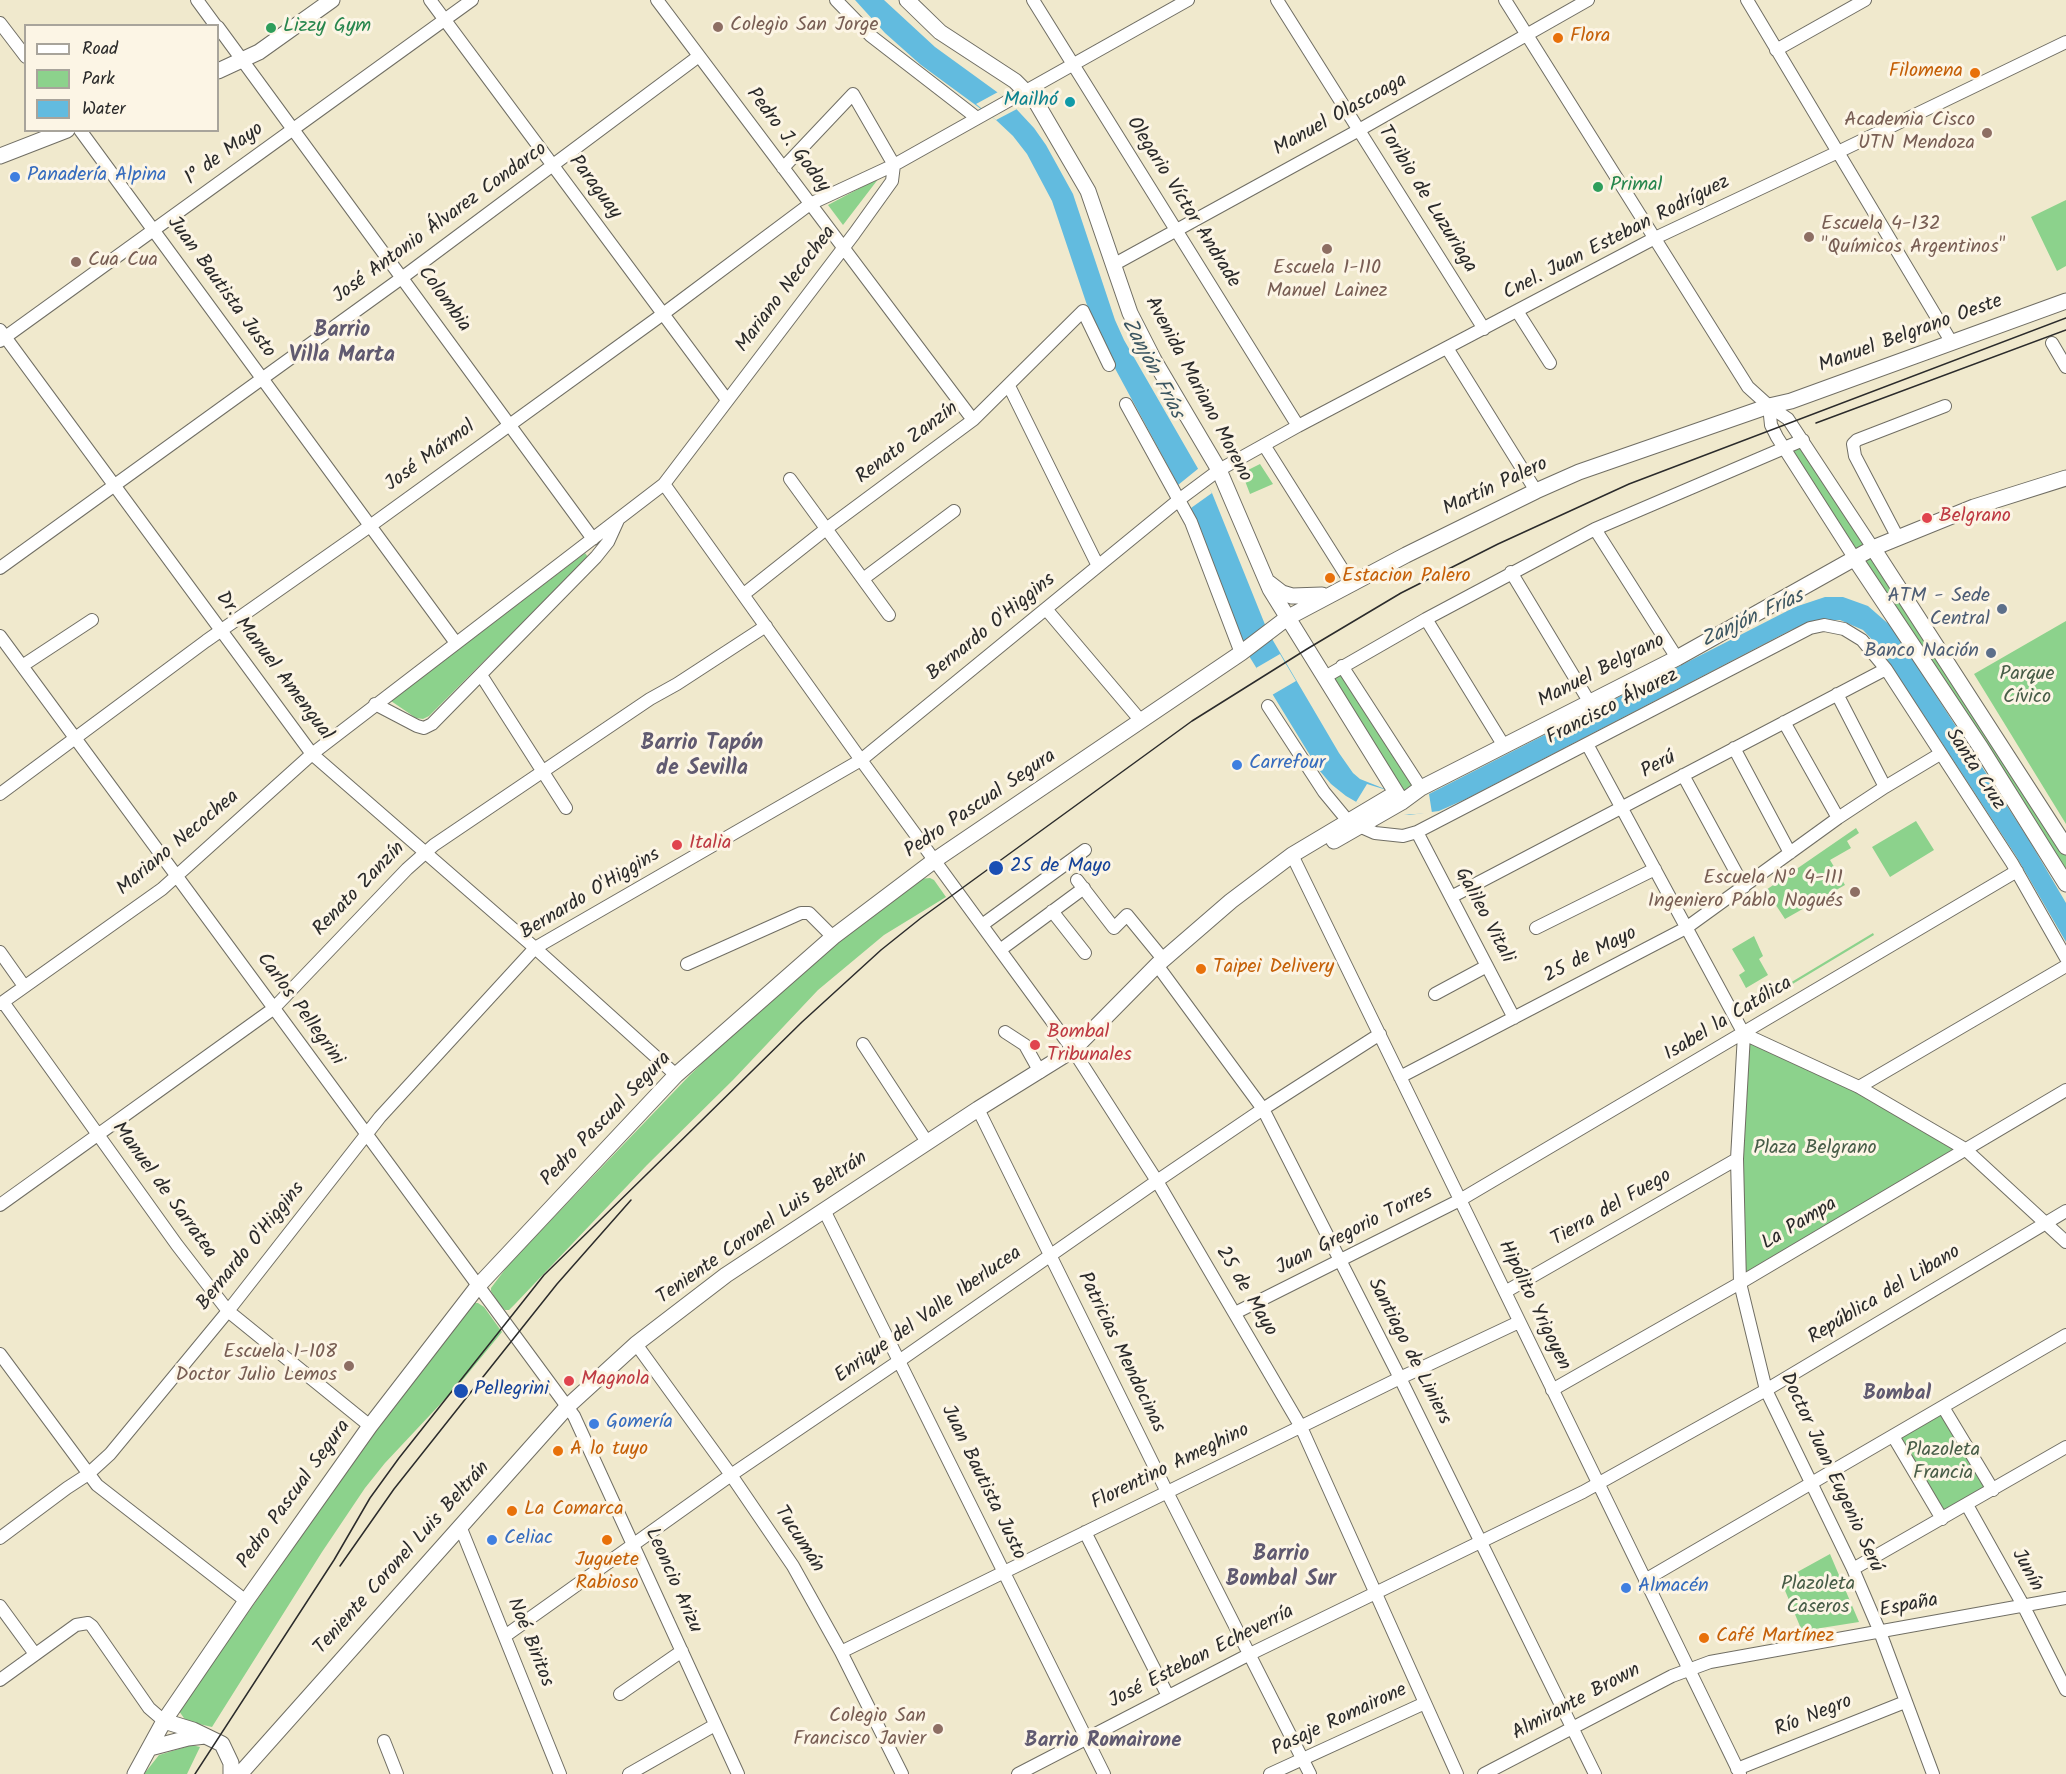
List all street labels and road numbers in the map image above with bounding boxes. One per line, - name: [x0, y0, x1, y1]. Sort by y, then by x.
- street label: Manuel Olascoaga: [1270, 69, 1412, 163]
- street label: Pedro J. Godoy: [740, 84, 834, 198]
- street label: Olegario Víctor Andrade: [1120, 113, 1244, 293]
- street label: 1° de Mayo: [181, 118, 269, 192]
- street label: Toribio de Luzuriaga: [1371, 122, 1481, 278]
- street label: José Antonio Álvarez Condarco: [329, 138, 553, 310]
- street label: Paraguay: [562, 151, 626, 225]
- street label: Cnel. Juan Esteban Rodríguez: [1500, 171, 1734, 307]
- street label: Juan Bautista Justo: [161, 212, 279, 364]
- street label: Mariano Necochea: [732, 222, 842, 358]
- street label: Colombia: [411, 262, 475, 338]
- street label: Manuel Belgrano Oeste: [1816, 291, 2006, 379]
- street label: Avenida Mariano Moreno: [1138, 293, 1256, 487]
- street label: Renato Zanzín: [852, 398, 964, 490]
- street label: José Mármol: [381, 416, 481, 498]
- street label: Martín Palero: [1440, 453, 1552, 523]
- street label: Bernardo O'Higgins: [923, 569, 1061, 687]
- street label: Dr. Manuel Amengual: [209, 588, 337, 746]
- street label: Manuel Belgrano: [1535, 630, 1669, 714]
- street label: Francisco Álvarez: [1543, 664, 1683, 752]
- street label: Santa Cruz: [1939, 725, 2009, 815]
- street label: Pedro Pascual Segura: [901, 745, 1061, 865]
- street label: Perú: [1637, 747, 1681, 785]
- street label: Mariano Necochea: [113, 786, 245, 902]
- street label: Renato Zanzín: [309, 838, 411, 942]
- street label: Bernardo O'Higgins: [517, 844, 665, 946]
- street label: Galileo Vitali: [1448, 864, 1518, 968]
- street label: 25 de Mayo: [1541, 922, 1641, 990]
- street label: Carlos Pellegrini: [250, 949, 348, 1071]
- street label: Isabel la Católica: [1661, 972, 1797, 1068]
- street label: Pedro Pascual Segura: [537, 1048, 677, 1192]
- street label: Manuel de Sarratea: [105, 1118, 221, 1264]
- street label: Teniente Coronel Luis Beltrán: [653, 1147, 873, 1311]
- street label: Tierra del Fuego: [1548, 1165, 1676, 1253]
- street label: Bernardo O'Higgins: [193, 1178, 311, 1316]
- street label: Juan Gregorio Torres: [1273, 1182, 1437, 1282]
- street label: La Pampa: [1758, 1193, 1842, 1257]
- street label: Hipólito Yrigoyen: [1491, 1237, 1575, 1375]
- street label: República del Libano: [1804, 1241, 1966, 1351]
- street label: Enrique del Valle Iberlucea: [831, 1242, 1027, 1390]
- street label: 25 de Mayo: [1209, 1243, 1281, 1341]
- street label: Patricias Mendocinas: [1071, 1269, 1169, 1437]
- street label: Santiago de Liniers: [1361, 1275, 1455, 1429]
- street label: Doctor Juan Eugenio Serú: [1773, 1369, 1887, 1577]
- street label: Juan Bautista Justo: [934, 1402, 1030, 1564]
- street label: Pedro Pascual Segura: [233, 1416, 357, 1574]
- street label: Florentino Ameghino: [1088, 1419, 1254, 1517]
- street label: Teniente Coronel Luis Beltrán: [310, 1457, 496, 1661]
- street label: Tucumán: [768, 1502, 828, 1578]
- street label: Leoncio Arizu: [638, 1525, 706, 1637]
- street label: Junín: [2005, 1545, 2047, 1597]
- street label: España: [1878, 1590, 1940, 1624]
- street label: Noé Biritos: [500, 1595, 558, 1691]
- street label: José Esteban Echeverría: [1106, 1601, 1298, 1715]
- street label: Almirante Brown: [1509, 1659, 1645, 1747]
- street label: Pasaje Romairone: [1269, 1679, 1411, 1763]
- street label: Río Negro: [1772, 1691, 1856, 1743]

